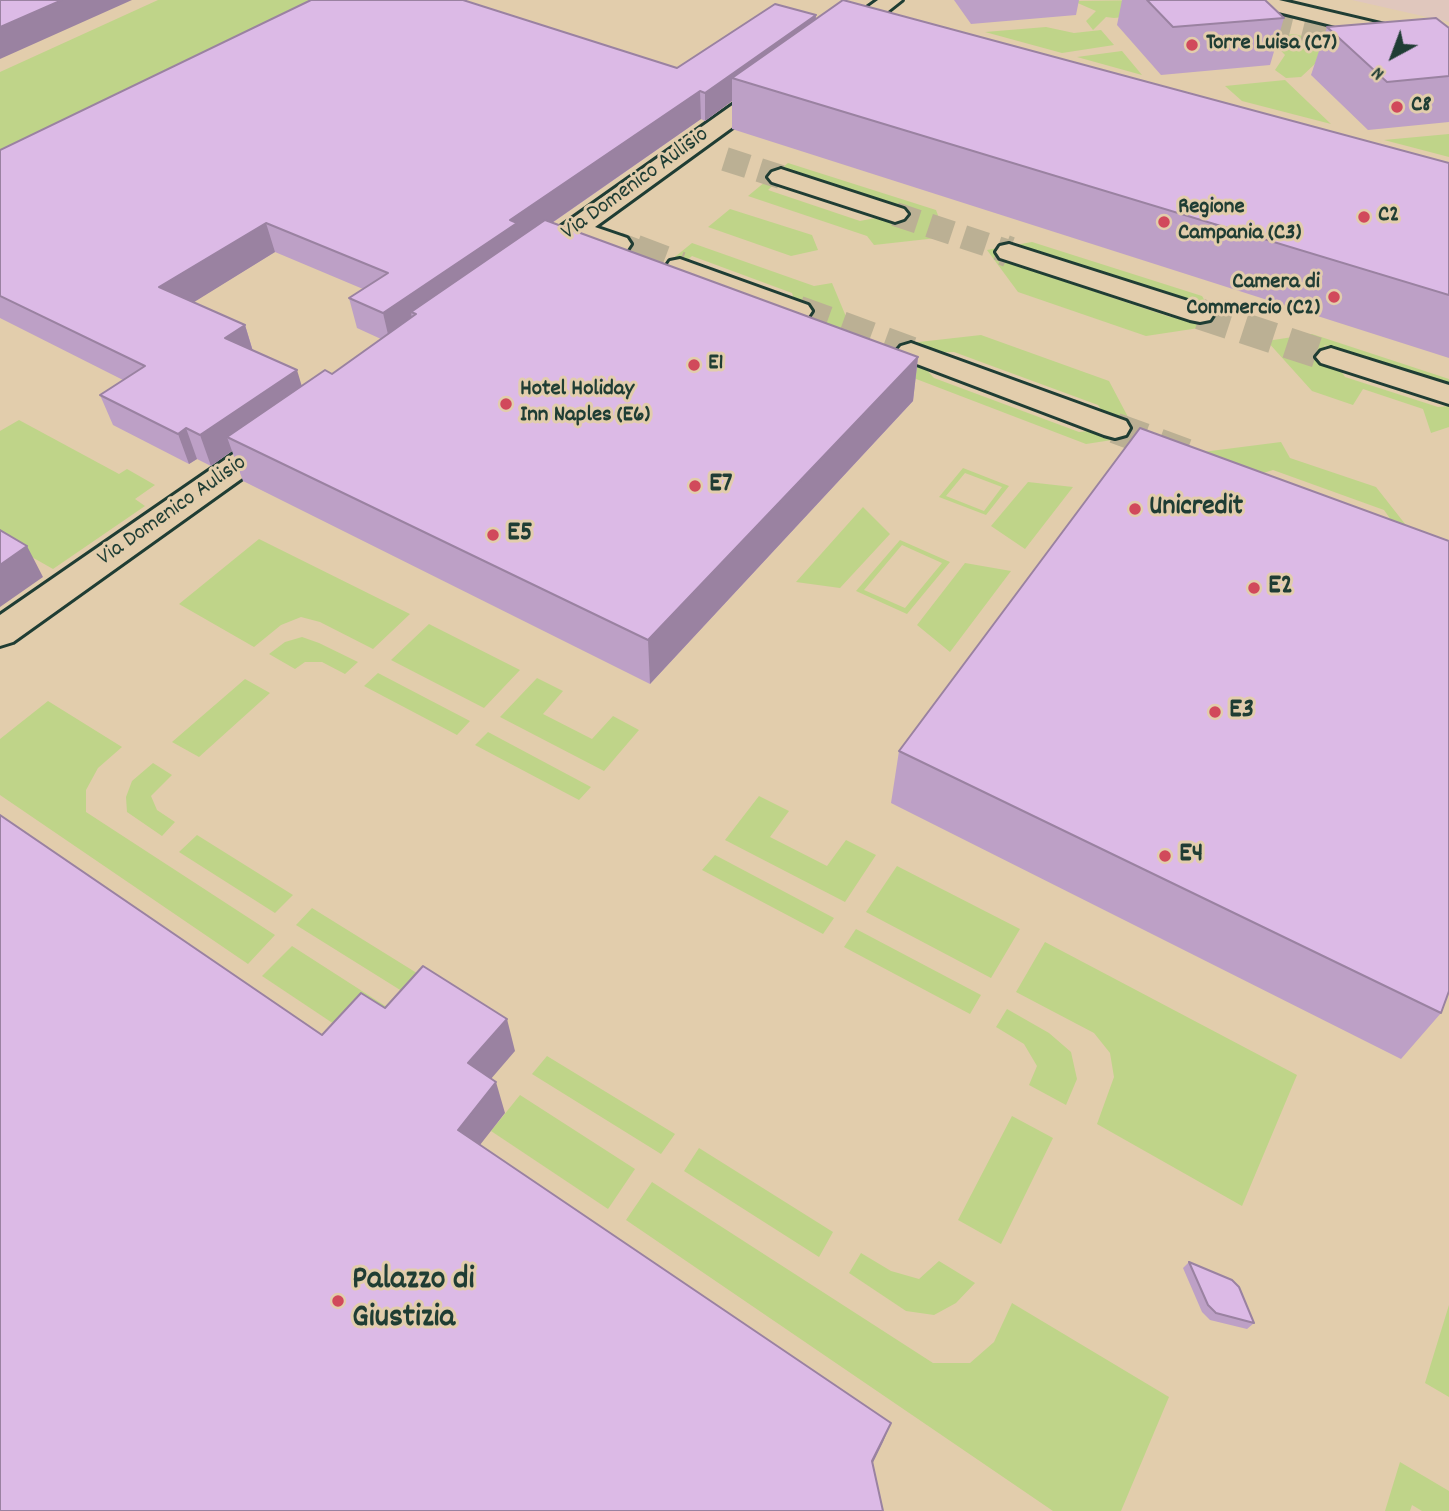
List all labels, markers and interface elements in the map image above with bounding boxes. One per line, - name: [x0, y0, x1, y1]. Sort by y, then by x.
- north arrow: [1358, 21, 1428, 91]
- place label: Torre Luisa (C7): [1206, 31, 1337, 59]
- marker: Torre Luisa (C7): [1184, 37, 1200, 53]
- text: N: [1367, 59, 1391, 86]
- place label: C8: [1411, 93, 1432, 121]
- marker: C8: [1389, 99, 1405, 115]
- street label: Via Domenico Aulisio: [557, 122, 715, 248]
- place label: Regione Campania (C3): [1178, 195, 1301, 249]
- place label: C2: [1378, 203, 1399, 231]
- marker: C2: [1356, 209, 1372, 225]
- marker: Regione Campania (C3): [1156, 214, 1172, 230]
- place label: Camera di Commercio (C2): [1186, 270, 1320, 324]
- marker: Camera di Commercio (C2): [1326, 289, 1342, 305]
- place label: E1: [708, 351, 723, 379]
- marker: E1: [686, 357, 702, 373]
- place label: Hotel Holiday Inn Naples (E6): [520, 377, 650, 431]
- marker: Hotel Holiday Inn Naples (E6): [498, 396, 514, 412]
- street label: Via Domenico Aulisio: [93, 450, 253, 574]
- place label: E7: [709, 469, 732, 503]
- marker: E7: [687, 478, 703, 494]
- place label: Unicredit: [1149, 492, 1243, 526]
- marker: Unicredit: [1127, 501, 1143, 517]
- place label: E5: [507, 518, 533, 552]
- marker: E5: [485, 527, 501, 543]
- place label: E2: [1268, 571, 1293, 605]
- marker: E2: [1246, 580, 1262, 596]
- place label: E3: [1229, 695, 1254, 729]
- marker: E3: [1207, 704, 1223, 720]
- place label: E4: [1179, 839, 1203, 873]
- marker: E4: [1157, 848, 1173, 864]
- place label: Palazzo di Giustizia: [352, 1262, 475, 1340]
- marker: Palazzo di Giustizia: [330, 1293, 346, 1309]

